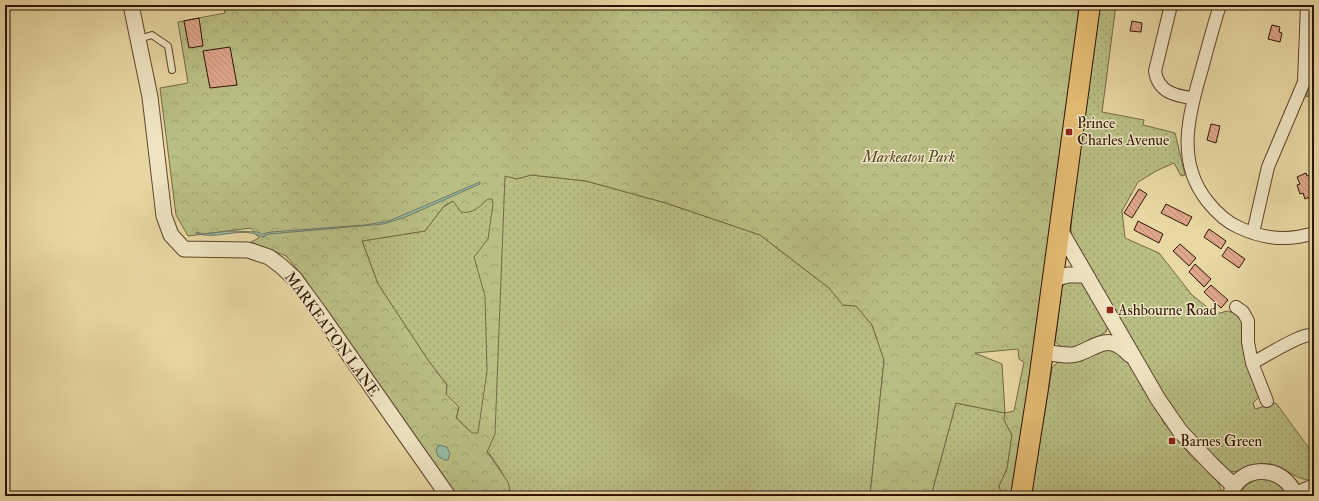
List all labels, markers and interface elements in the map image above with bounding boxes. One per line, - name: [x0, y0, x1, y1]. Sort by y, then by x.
- place label: Prince Charles Avenue: [1077, 114, 1169, 150]
- marker: Prince Charles Avenue: [1064, 127, 1074, 137]
- park label: Markeaton Park: [862, 148, 955, 167]
- street label: MARKEATON LANE: [280, 268, 383, 401]
- place label: Ashbourne Road: [1117, 301, 1217, 320]
- marker: Ashbourne Road: [1105, 305, 1115, 315]
- place label: Barnes Green: [1180, 432, 1263, 451]
- marker: Barnes Green: [1167, 436, 1177, 446]

